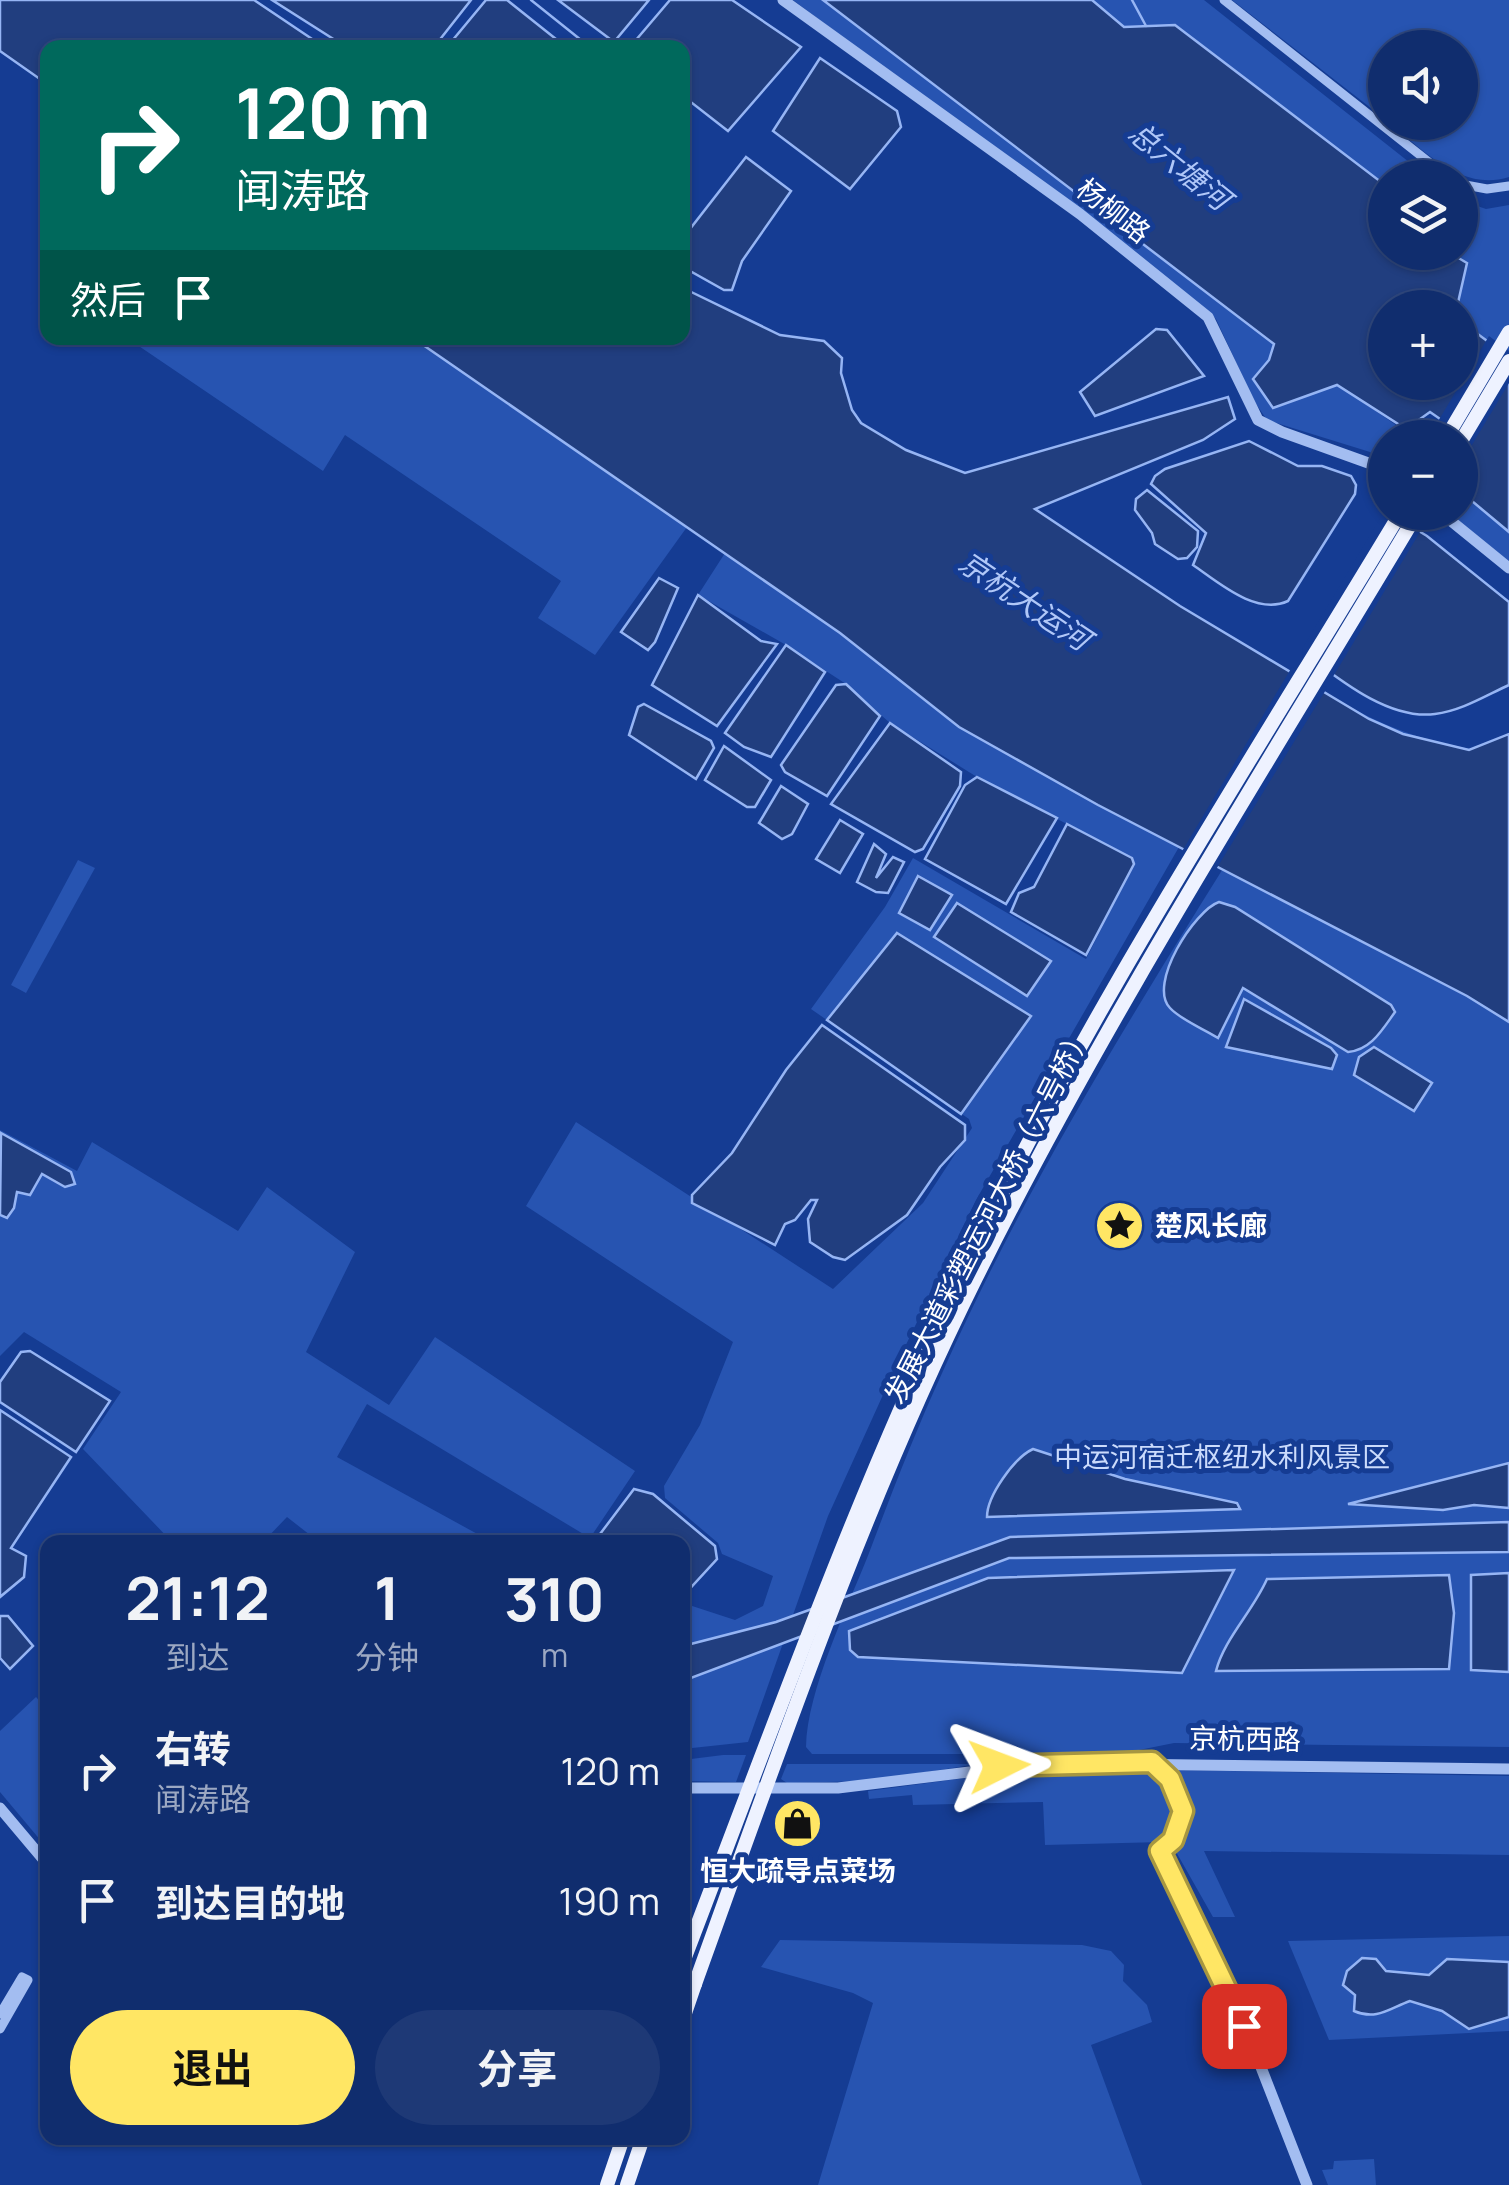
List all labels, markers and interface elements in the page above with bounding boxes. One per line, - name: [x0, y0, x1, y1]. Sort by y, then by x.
- map controls: [1368, 30, 1478, 530]
- button: sound: [1368, 30, 1478, 140]
- text: 120 m: [235, 64, 430, 160]
- icon: right: [70, 80, 200, 210]
- water label: 总六塘河: [1120, 111, 1243, 222]
- text: 闻涛路: [235, 159, 370, 221]
- button: layers: [1368, 160, 1478, 270]
- street label: 杨柳路: [1069, 169, 1159, 251]
- icon: arrive: [166, 270, 221, 325]
- text: 然后: [70, 273, 146, 325]
- button: +: [1368, 290, 1478, 400]
- button: −: [1368, 420, 1478, 530]
- water label: 京杭大运河: [951, 541, 1103, 662]
- street label: 发展大道彩塑运河大桥（六号桥）: [875, 1018, 1099, 1410]
- place icon: 楚风长廊: [1094, 1199, 1146, 1251]
- place label: 楚风长廊: [1155, 1206, 1267, 1244]
- park label: 中运河宿迁枢纽水利风景区: [1054, 1437, 1390, 1475]
- text: 21:12: [125, 1556, 270, 1638]
- text: 1: [374, 1556, 400, 1638]
- text: 310: [504, 1557, 605, 1639]
- text: m: [541, 1633, 568, 1677]
- text: 到达: [165, 1635, 229, 1679]
- text: 分钟: [355, 1635, 419, 1679]
- position arrow: [947, 1714, 1051, 1818]
- street label: 京杭西路: [1189, 1718, 1301, 1758]
- text: 右转: [155, 1722, 231, 1774]
- icon: right: [70, 1743, 125, 1798]
- text: 120 m: [561, 1744, 660, 1796]
- text: 闻涛路: [155, 1777, 251, 1821]
- shop icon: 恒大疏导点菜场: [772, 1797, 824, 1849]
- place label: 恒大疏导点菜场: [700, 1851, 896, 1889]
- icon: arrive: [70, 1873, 125, 1928]
- text: 190 m: [559, 1874, 660, 1926]
- text: 到达目的地: [155, 1876, 345, 1928]
- pin: [1202, 1984, 1287, 2069]
- icon: arrive: [1217, 1999, 1272, 2054]
- button: 退出: [70, 2010, 355, 2125]
- button: 分享: [375, 2010, 660, 2125]

